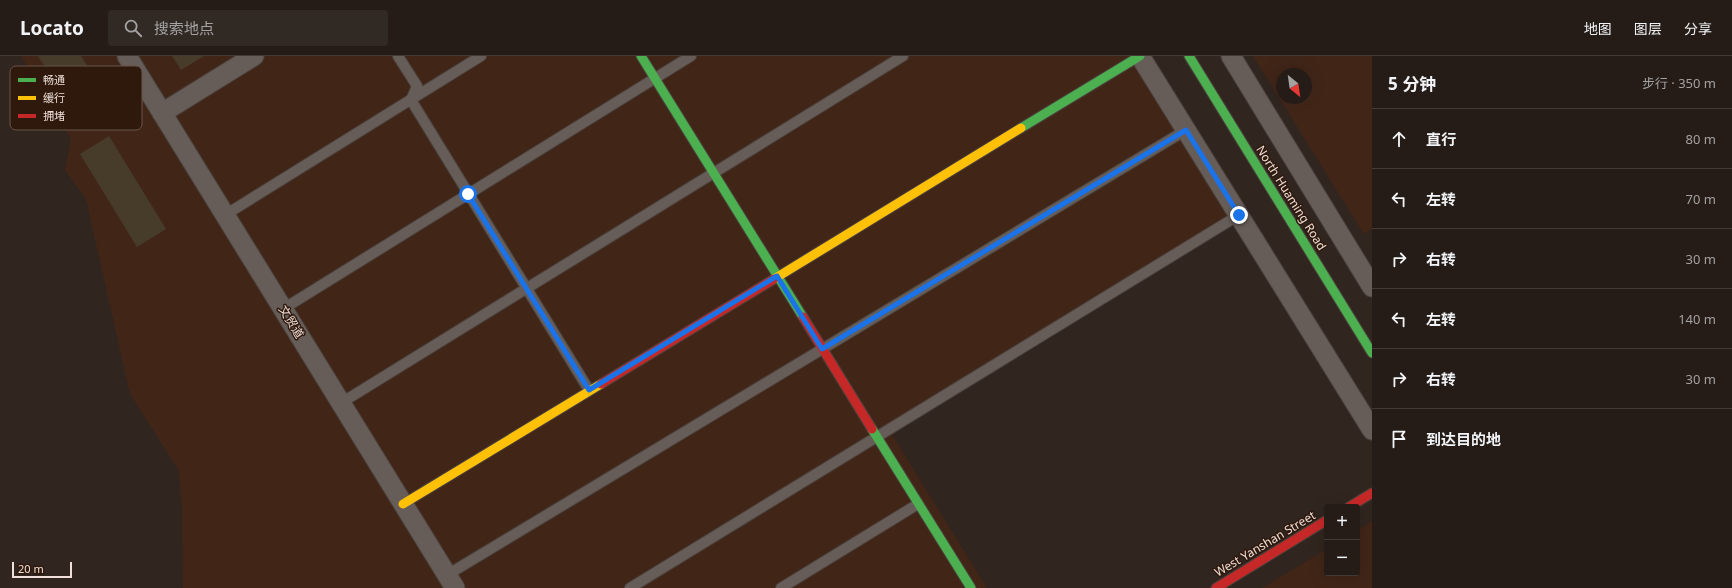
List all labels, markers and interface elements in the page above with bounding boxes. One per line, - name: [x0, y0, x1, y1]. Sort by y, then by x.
- search box: [108, 10, 388, 46]
- text: Locato: [20, 15, 84, 41]
- icon: search: [122, 17, 144, 39]
- text: 搜索地点: [154, 18, 214, 38]
- text: 地图: [1584, 19, 1612, 38]
- text: 图层: [1634, 19, 1662, 38]
- text: 分享: [1684, 19, 1712, 38]
- legend: [10, 66, 142, 130]
- north arrow: [1276, 68, 1312, 104]
- text: 畅通: [43, 72, 65, 87]
- text: 5 分钟: [1388, 72, 1436, 95]
- text: 步行 · 350 m: [1642, 74, 1716, 92]
- text: 缓行: [43, 90, 65, 105]
- text: 拥堵: [43, 108, 65, 123]
- icon: ahead: [1388, 128, 1410, 150]
- text: 直行: [1426, 129, 1456, 149]
- text: 80 m: [1686, 130, 1716, 148]
- street label: North Huaming Road: [1252, 142, 1331, 253]
- route start: [459, 185, 477, 203]
- icon: left: [1388, 188, 1410, 210]
- text: 左转: [1426, 189, 1456, 209]
- text: 70 m: [1686, 190, 1716, 208]
- route end: [1230, 206, 1248, 224]
- icon: right: [1388, 248, 1410, 270]
- text: 右转: [1426, 249, 1456, 269]
- text: 30 m: [1686, 250, 1716, 268]
- street label: 文贸道: [275, 302, 308, 342]
- icon: left: [1388, 308, 1410, 330]
- text: 左转: [1426, 309, 1456, 329]
- text: 140 m: [1678, 310, 1716, 328]
- icon: right: [1388, 368, 1410, 390]
- text: 右转: [1426, 369, 1456, 389]
- text: 30 m: [1686, 370, 1716, 388]
- icon: arrive: [1388, 428, 1410, 450]
- text: 到达目的地: [1426, 429, 1501, 449]
- map controls: [1324, 504, 1360, 576]
- button: +: [1324, 504, 1360, 540]
- street label: West Yanshan Street: [1211, 506, 1319, 581]
- button: −: [1324, 540, 1360, 576]
- scale bar: [12, 560, 72, 579]
- text: 20 m: [18, 561, 44, 576]

